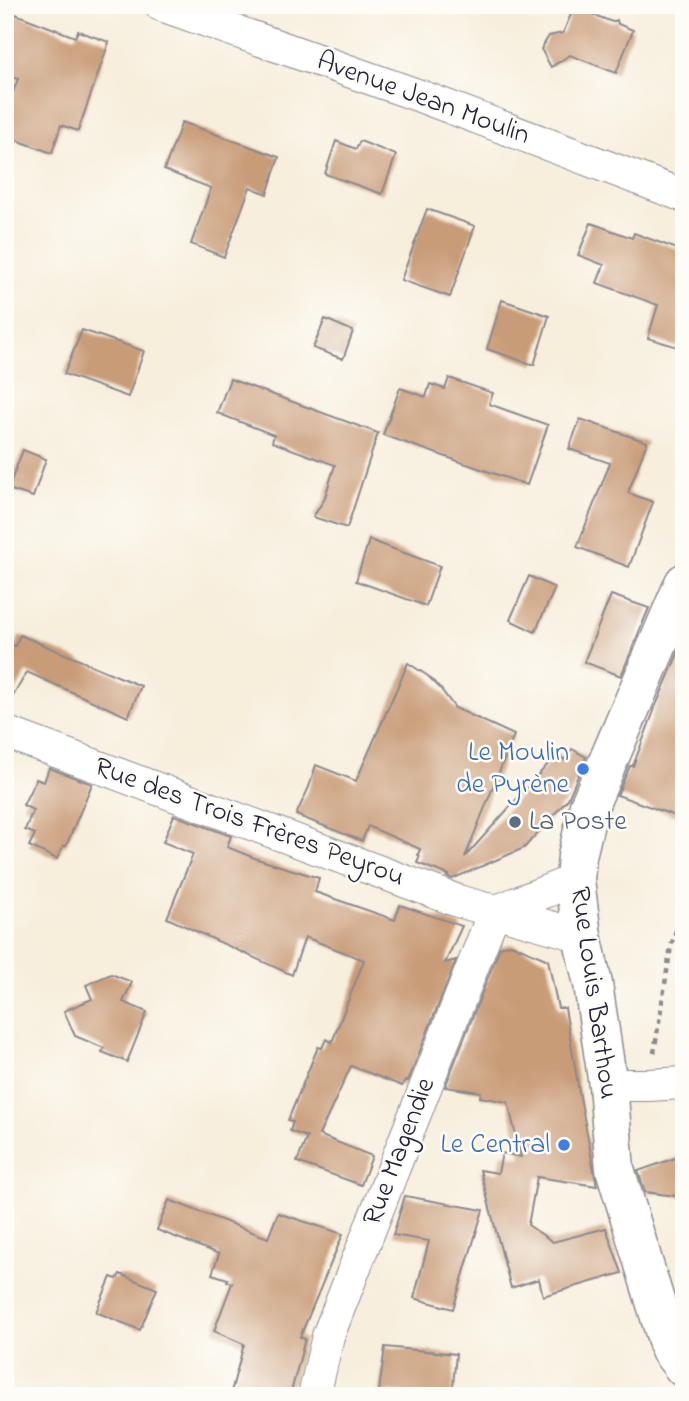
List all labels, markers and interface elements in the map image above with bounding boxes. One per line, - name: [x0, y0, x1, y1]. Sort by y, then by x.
- street label: Avenue Jean Moulin: [311, 41, 535, 157]
- place label: Le Moulin de Pyrène: [456, 733, 569, 806]
- street label: Rue des Trois Frères Peyrou: [88, 748, 410, 898]
- marker: Le Moulin de Pyrène: [575, 761, 591, 777]
- place label: La Poste: [529, 802, 627, 843]
- marker: La Poste: [507, 814, 523, 830]
- street label: Rue Louis Barthou: [558, 884, 628, 1102]
- street label: Rue Magendie: [353, 1072, 447, 1232]
- place label: Le Central: [440, 1125, 550, 1166]
- marker: Le Central: [556, 1137, 572, 1153]

